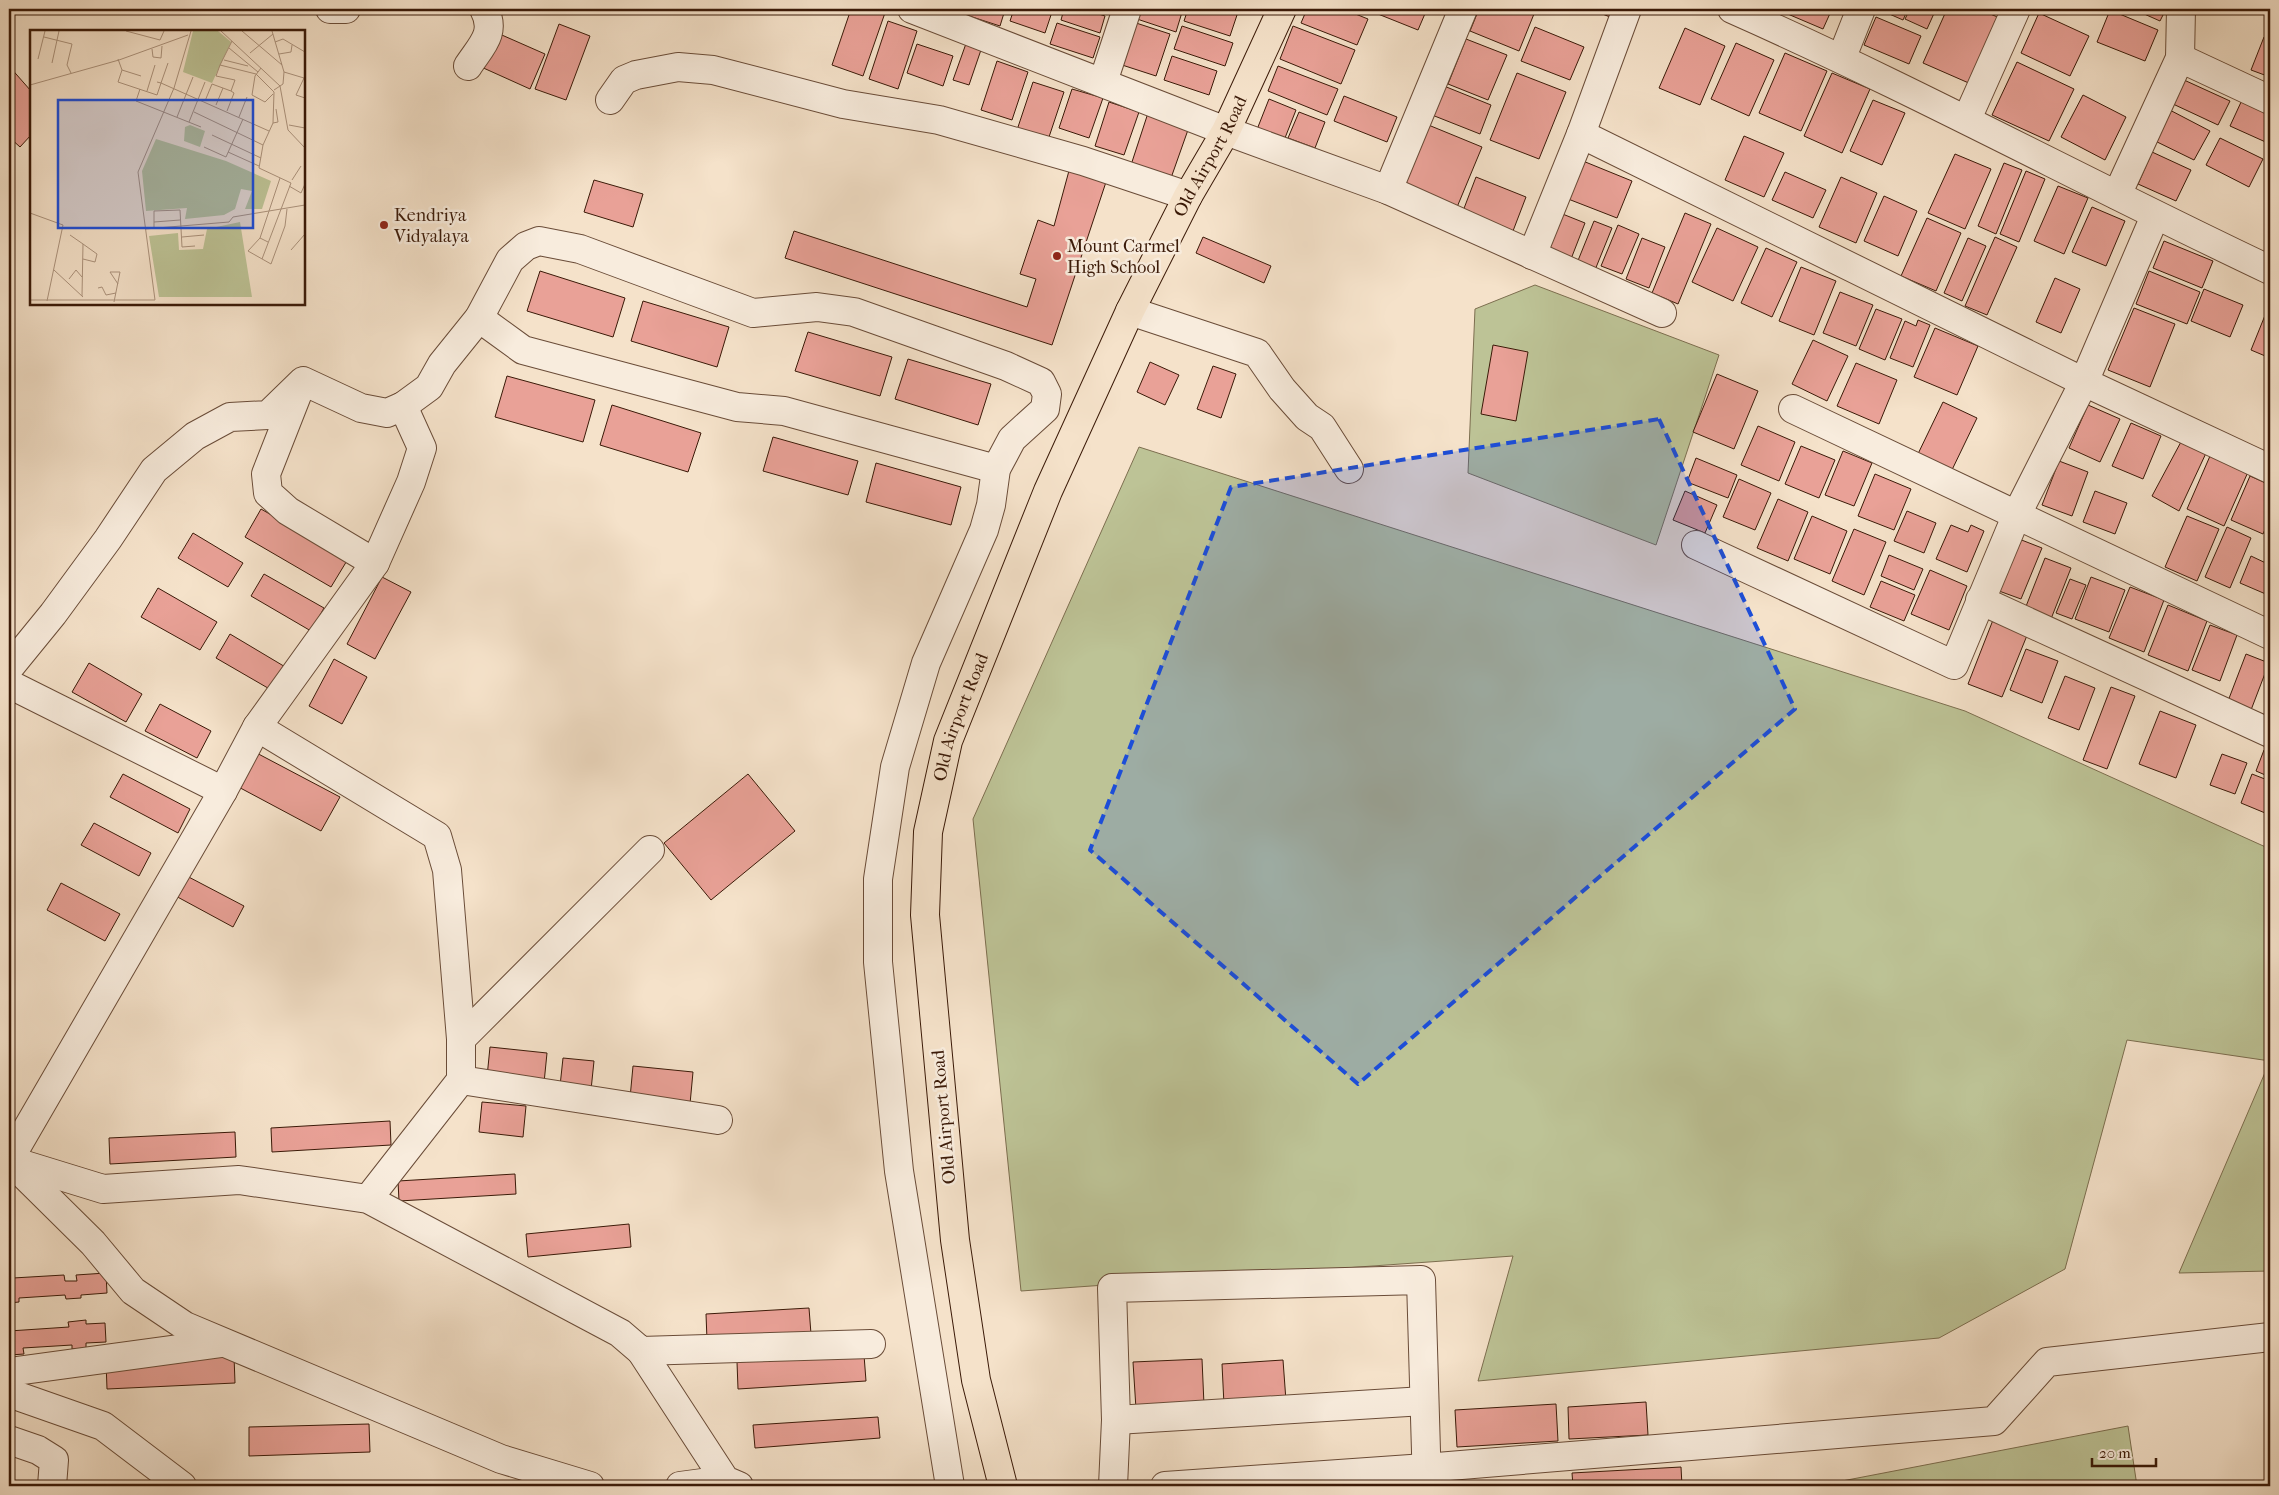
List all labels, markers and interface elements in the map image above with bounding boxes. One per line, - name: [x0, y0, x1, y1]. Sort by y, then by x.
- inset map: [30, 30, 305, 305]
- street label: Old Airport Road: [1169, 92, 1251, 220]
- place label: Kendriya Vidyalaya: [393, 205, 470, 247]
- marker: Kendriya Vidyalaya: [378, 219, 390, 231]
- place label: Mount Carmel High School: [1067, 236, 1180, 278]
- marker: Mount Carmel High School: [1051, 250, 1063, 262]
- street label: Old Airport Road: [929, 650, 993, 783]
- street label: Old Airport Road: [928, 1049, 960, 1185]
- scale bar: [2092, 1435, 2155, 1467]
- text: 20 m: [2099, 1444, 2131, 1462]

